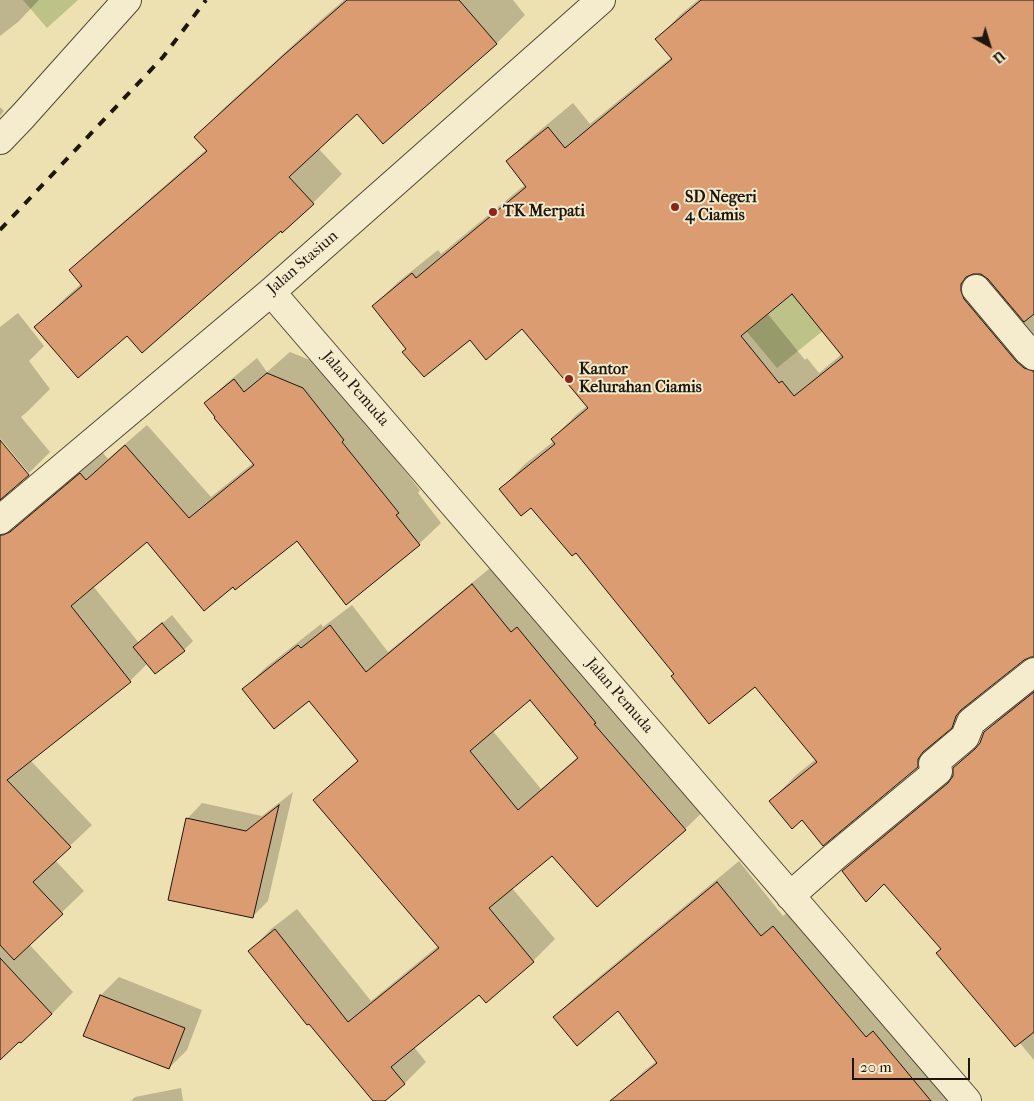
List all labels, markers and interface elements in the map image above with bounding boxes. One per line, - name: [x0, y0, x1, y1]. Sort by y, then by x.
- north arrow: [964, 20, 1014, 70]
- text: U: [989, 47, 1008, 67]
- place label: SD Negeri 4 Ciamis: [685, 188, 757, 226]
- marker: SD Negeri 4 Ciamis: [669, 201, 681, 213]
- place label: TK Merpati: [503, 202, 585, 222]
- marker: TK Merpati: [487, 206, 499, 218]
- street label: Jalan Stasiun: [264, 227, 342, 299]
- street label: Jalan Pemuda: [317, 348, 393, 430]
- place label: Kantor Kelurahan Ciamis: [579, 360, 702, 398]
- marker: Kantor Kelurahan Ciamis: [563, 373, 575, 385]
- street label: Jalan Pemuda: [581, 655, 657, 737]
- scale bar: [854, 1048, 972, 1080]
- text: 20 m: [860, 1058, 892, 1076]

